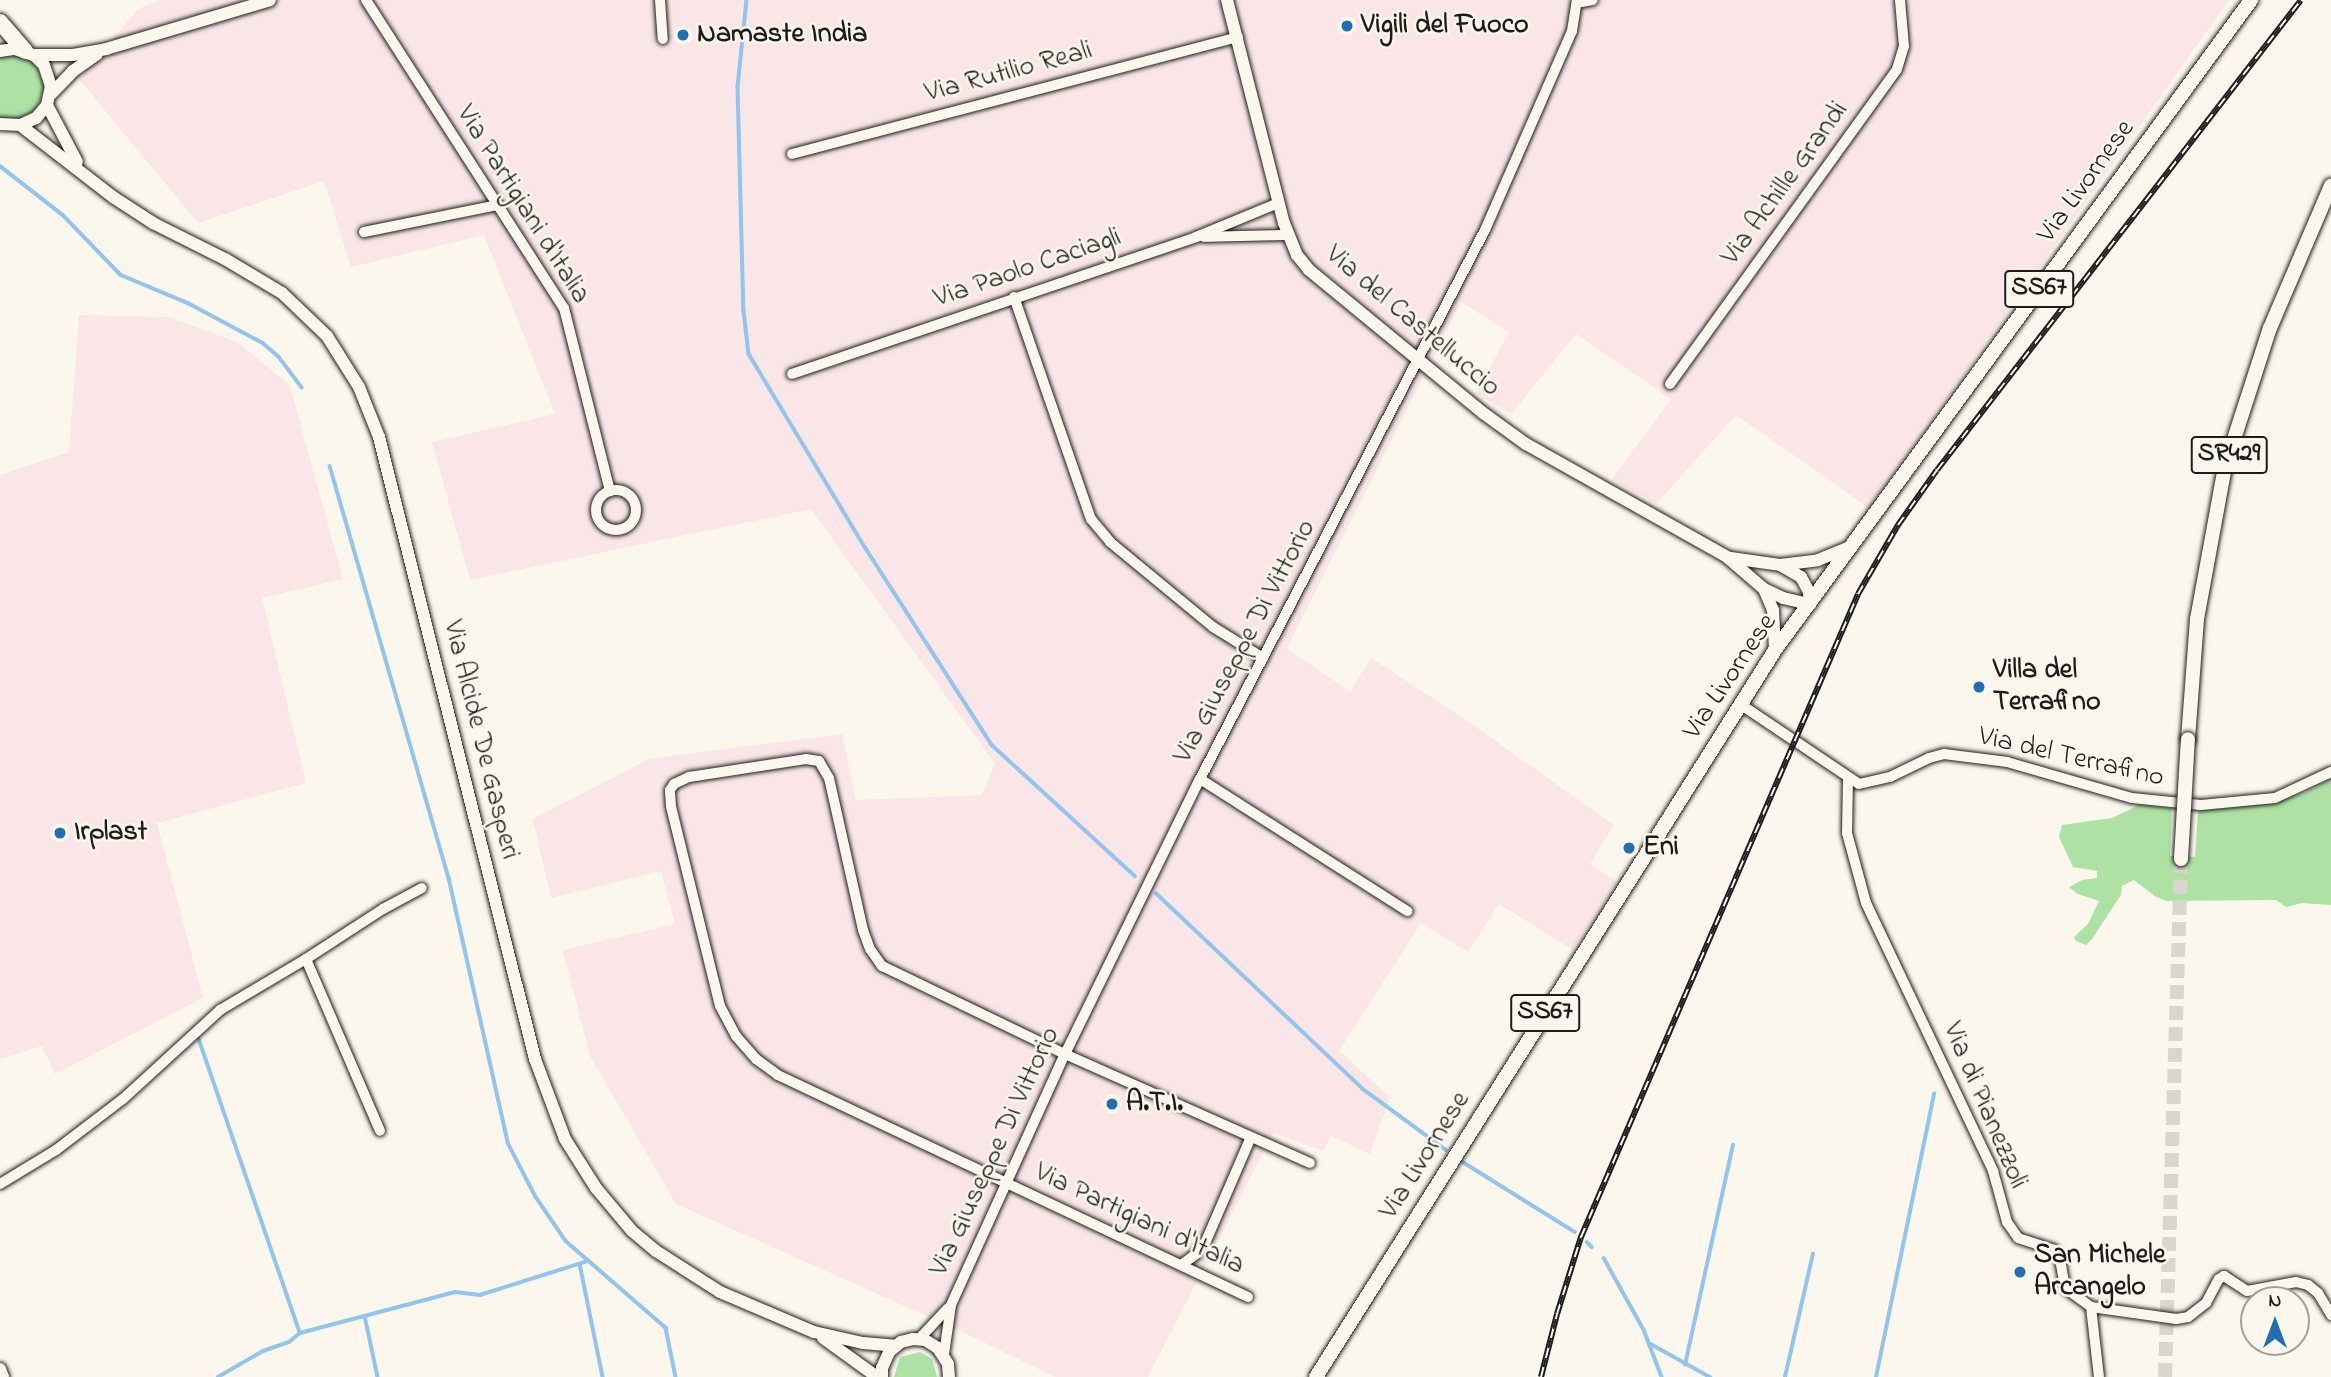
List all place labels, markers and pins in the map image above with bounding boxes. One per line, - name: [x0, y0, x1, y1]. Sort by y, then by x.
- place label: Vigili del Fuoco: [1361, 9, 1529, 43]
- place label: Namaste India: [697, 18, 867, 52]
- marker: Vigili del Fuoco: [1339, 18, 1355, 34]
- marker: Namaste India: [675, 27, 691, 43]
- place label: Villa del Terrafino: [1993, 654, 2100, 720]
- marker: Villa del Terrafino: [1971, 679, 1987, 695]
- place label: Irplast: [74, 816, 147, 850]
- marker: Irplast: [52, 825, 68, 841]
- place label: Eni: [1643, 831, 1679, 865]
- marker: Eni: [1621, 840, 1637, 856]
- place label: A.T.I.: [1126, 1087, 1183, 1121]
- marker: A.T.I.: [1104, 1096, 1120, 1112]
- place label: San Michele Arcangelo: [2034, 1239, 2165, 1305]
- marker: San Michele Arcangelo: [2012, 1264, 2028, 1280]

